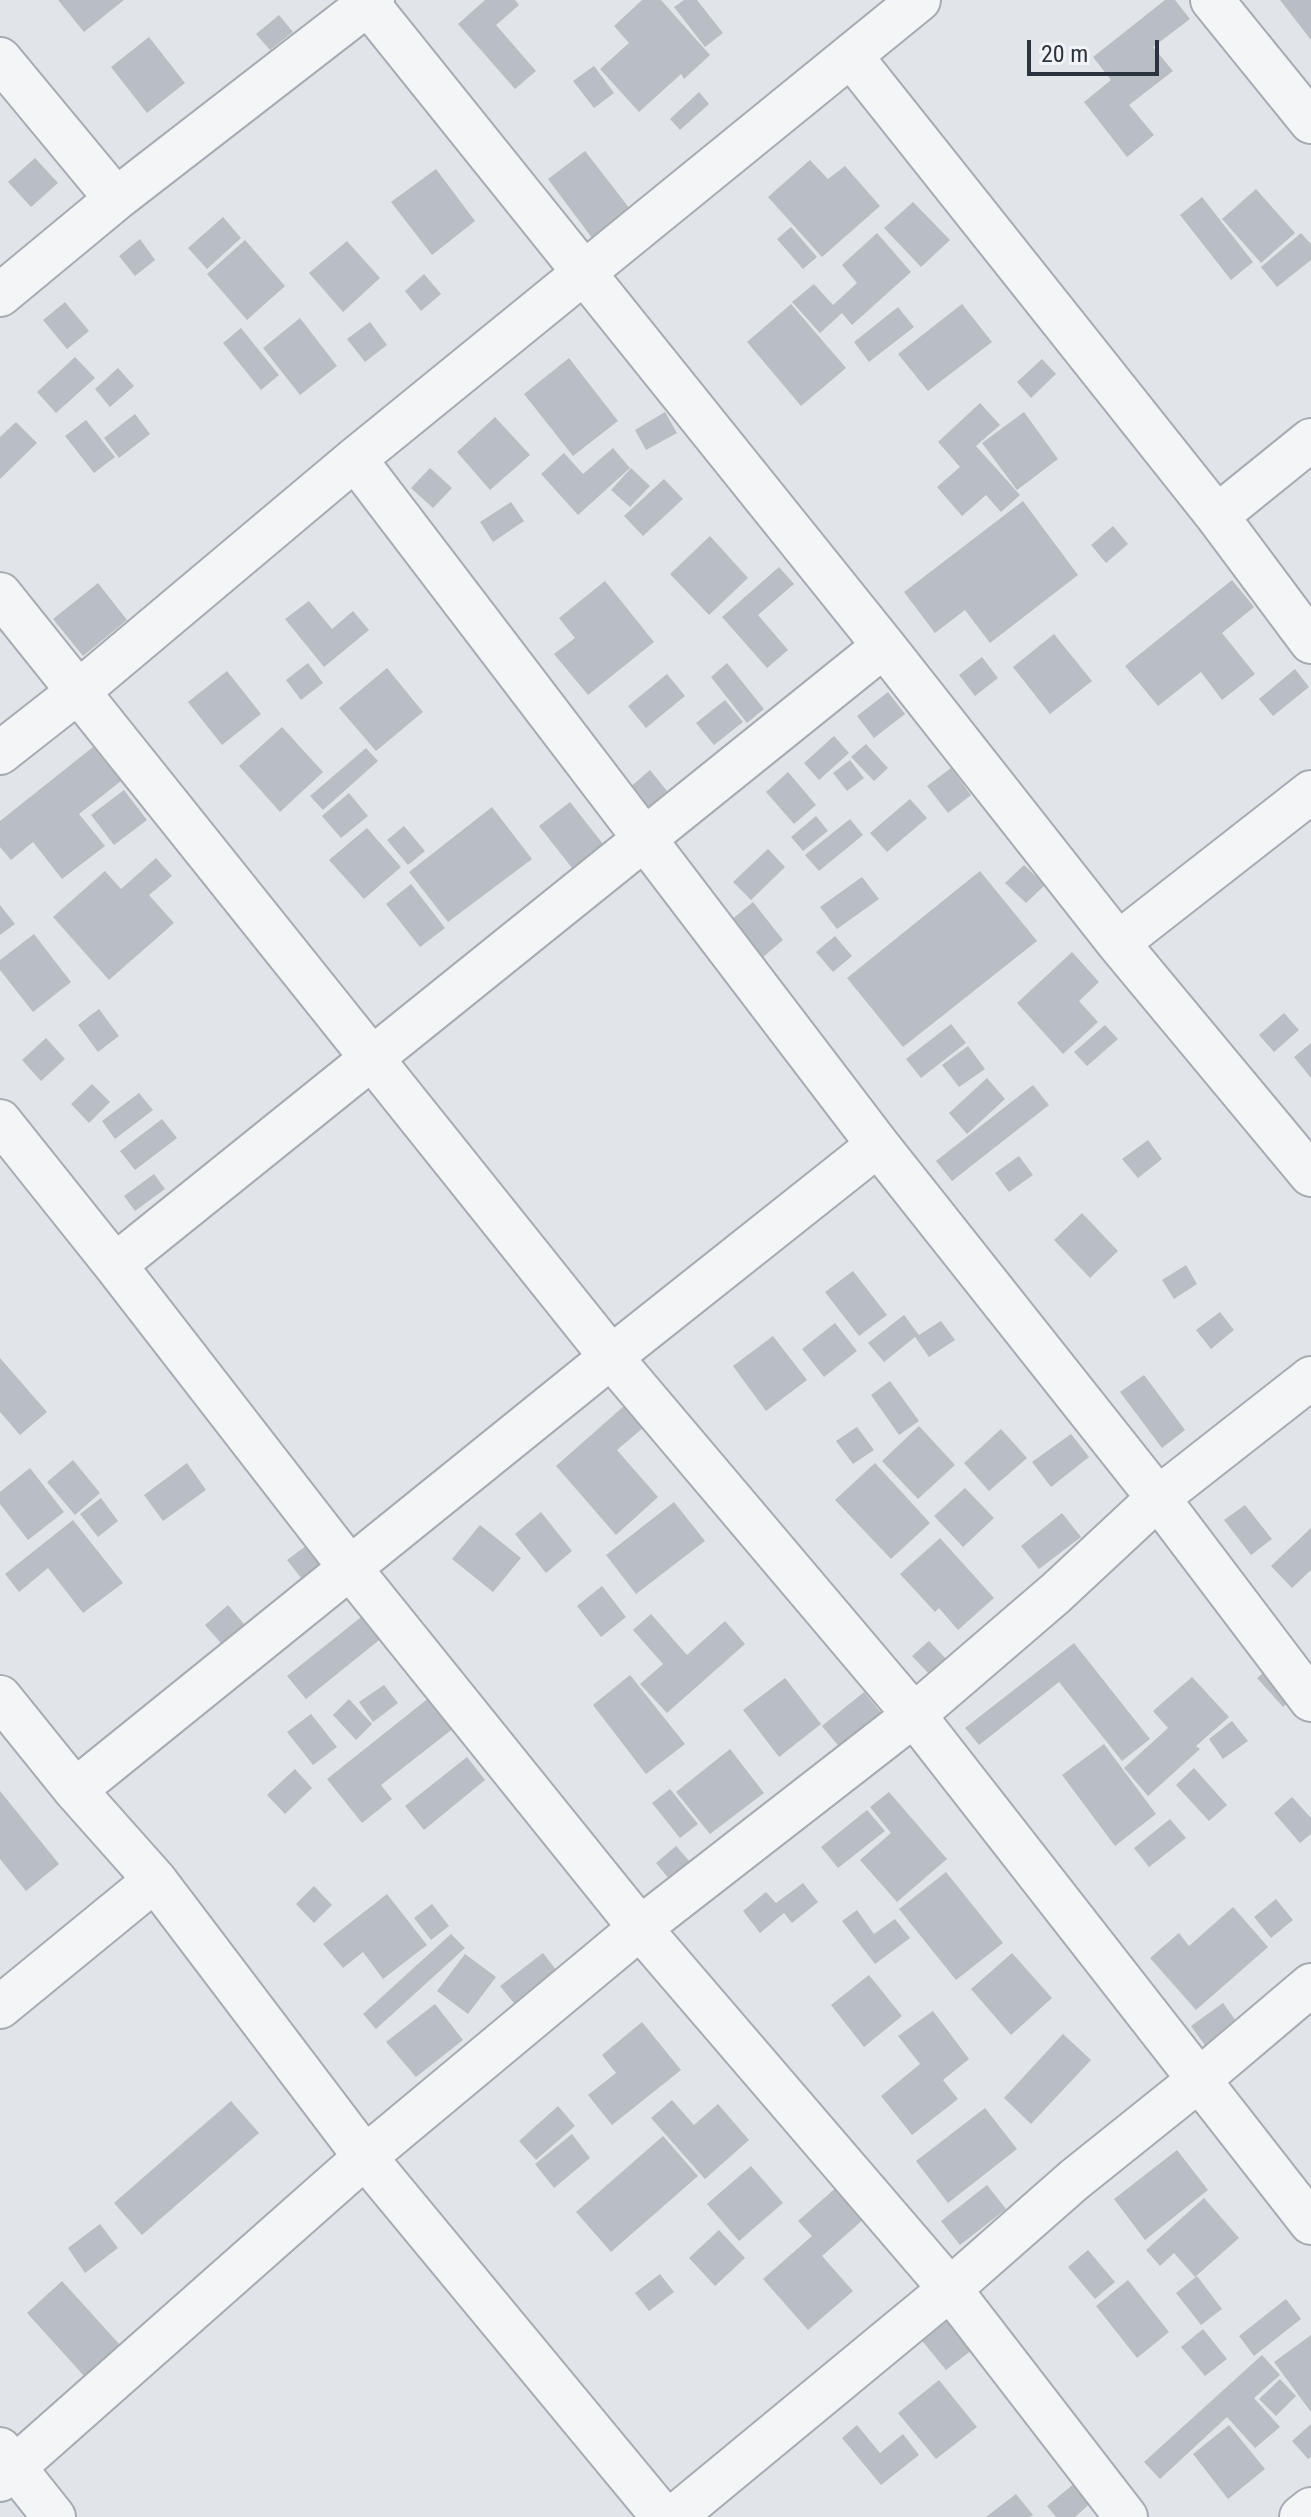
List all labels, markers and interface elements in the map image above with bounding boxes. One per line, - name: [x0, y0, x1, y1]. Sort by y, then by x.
- scale bar: [1031, 24, 1163, 74]
- text: 20 m: [1041, 40, 1088, 68]

